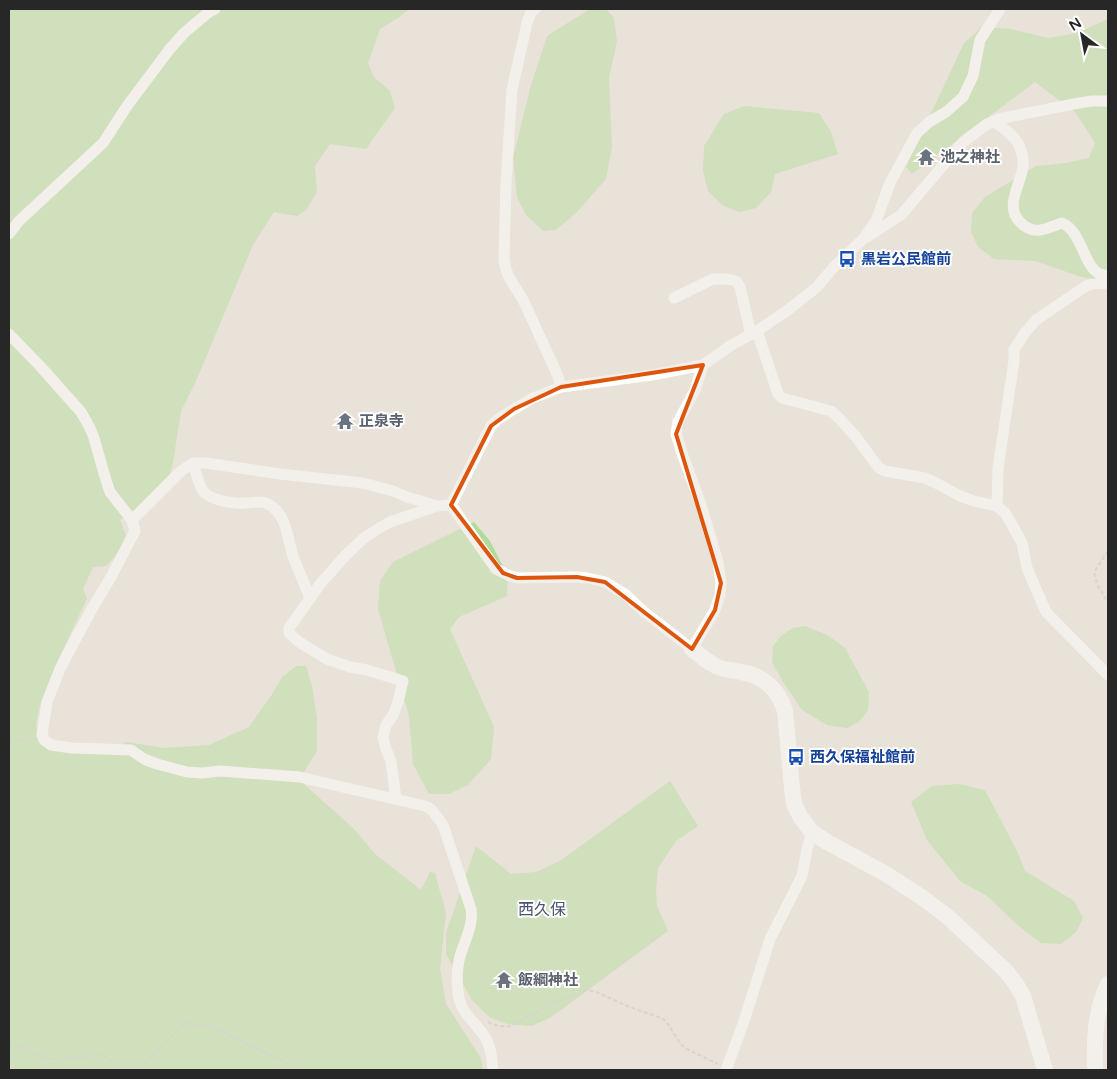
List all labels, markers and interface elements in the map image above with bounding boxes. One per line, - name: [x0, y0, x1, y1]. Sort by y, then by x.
- north arrow: [1057, 10, 1107, 60]
- text: N: [1066, 14, 1085, 35]
- temple icon: 池之神社: [916, 147, 936, 167]
- place label: 池之神社: [940, 148, 1000, 166]
- bus stop icon: 黒岩公民館前: [837, 249, 857, 269]
- place label: 黒岩公民館前: [861, 250, 951, 268]
- temple icon: 正泉寺: [335, 411, 355, 431]
- place label: 正泉寺: [359, 412, 404, 430]
- bus stop icon: 西久保福祉館前: [786, 747, 806, 767]
- place label: 西久保福祉館前: [810, 748, 915, 766]
- district label: 西久保: [518, 900, 566, 920]
- temple icon: 飯綱神社: [494, 970, 514, 990]
- place label: 飯綱神社: [518, 971, 578, 989]

